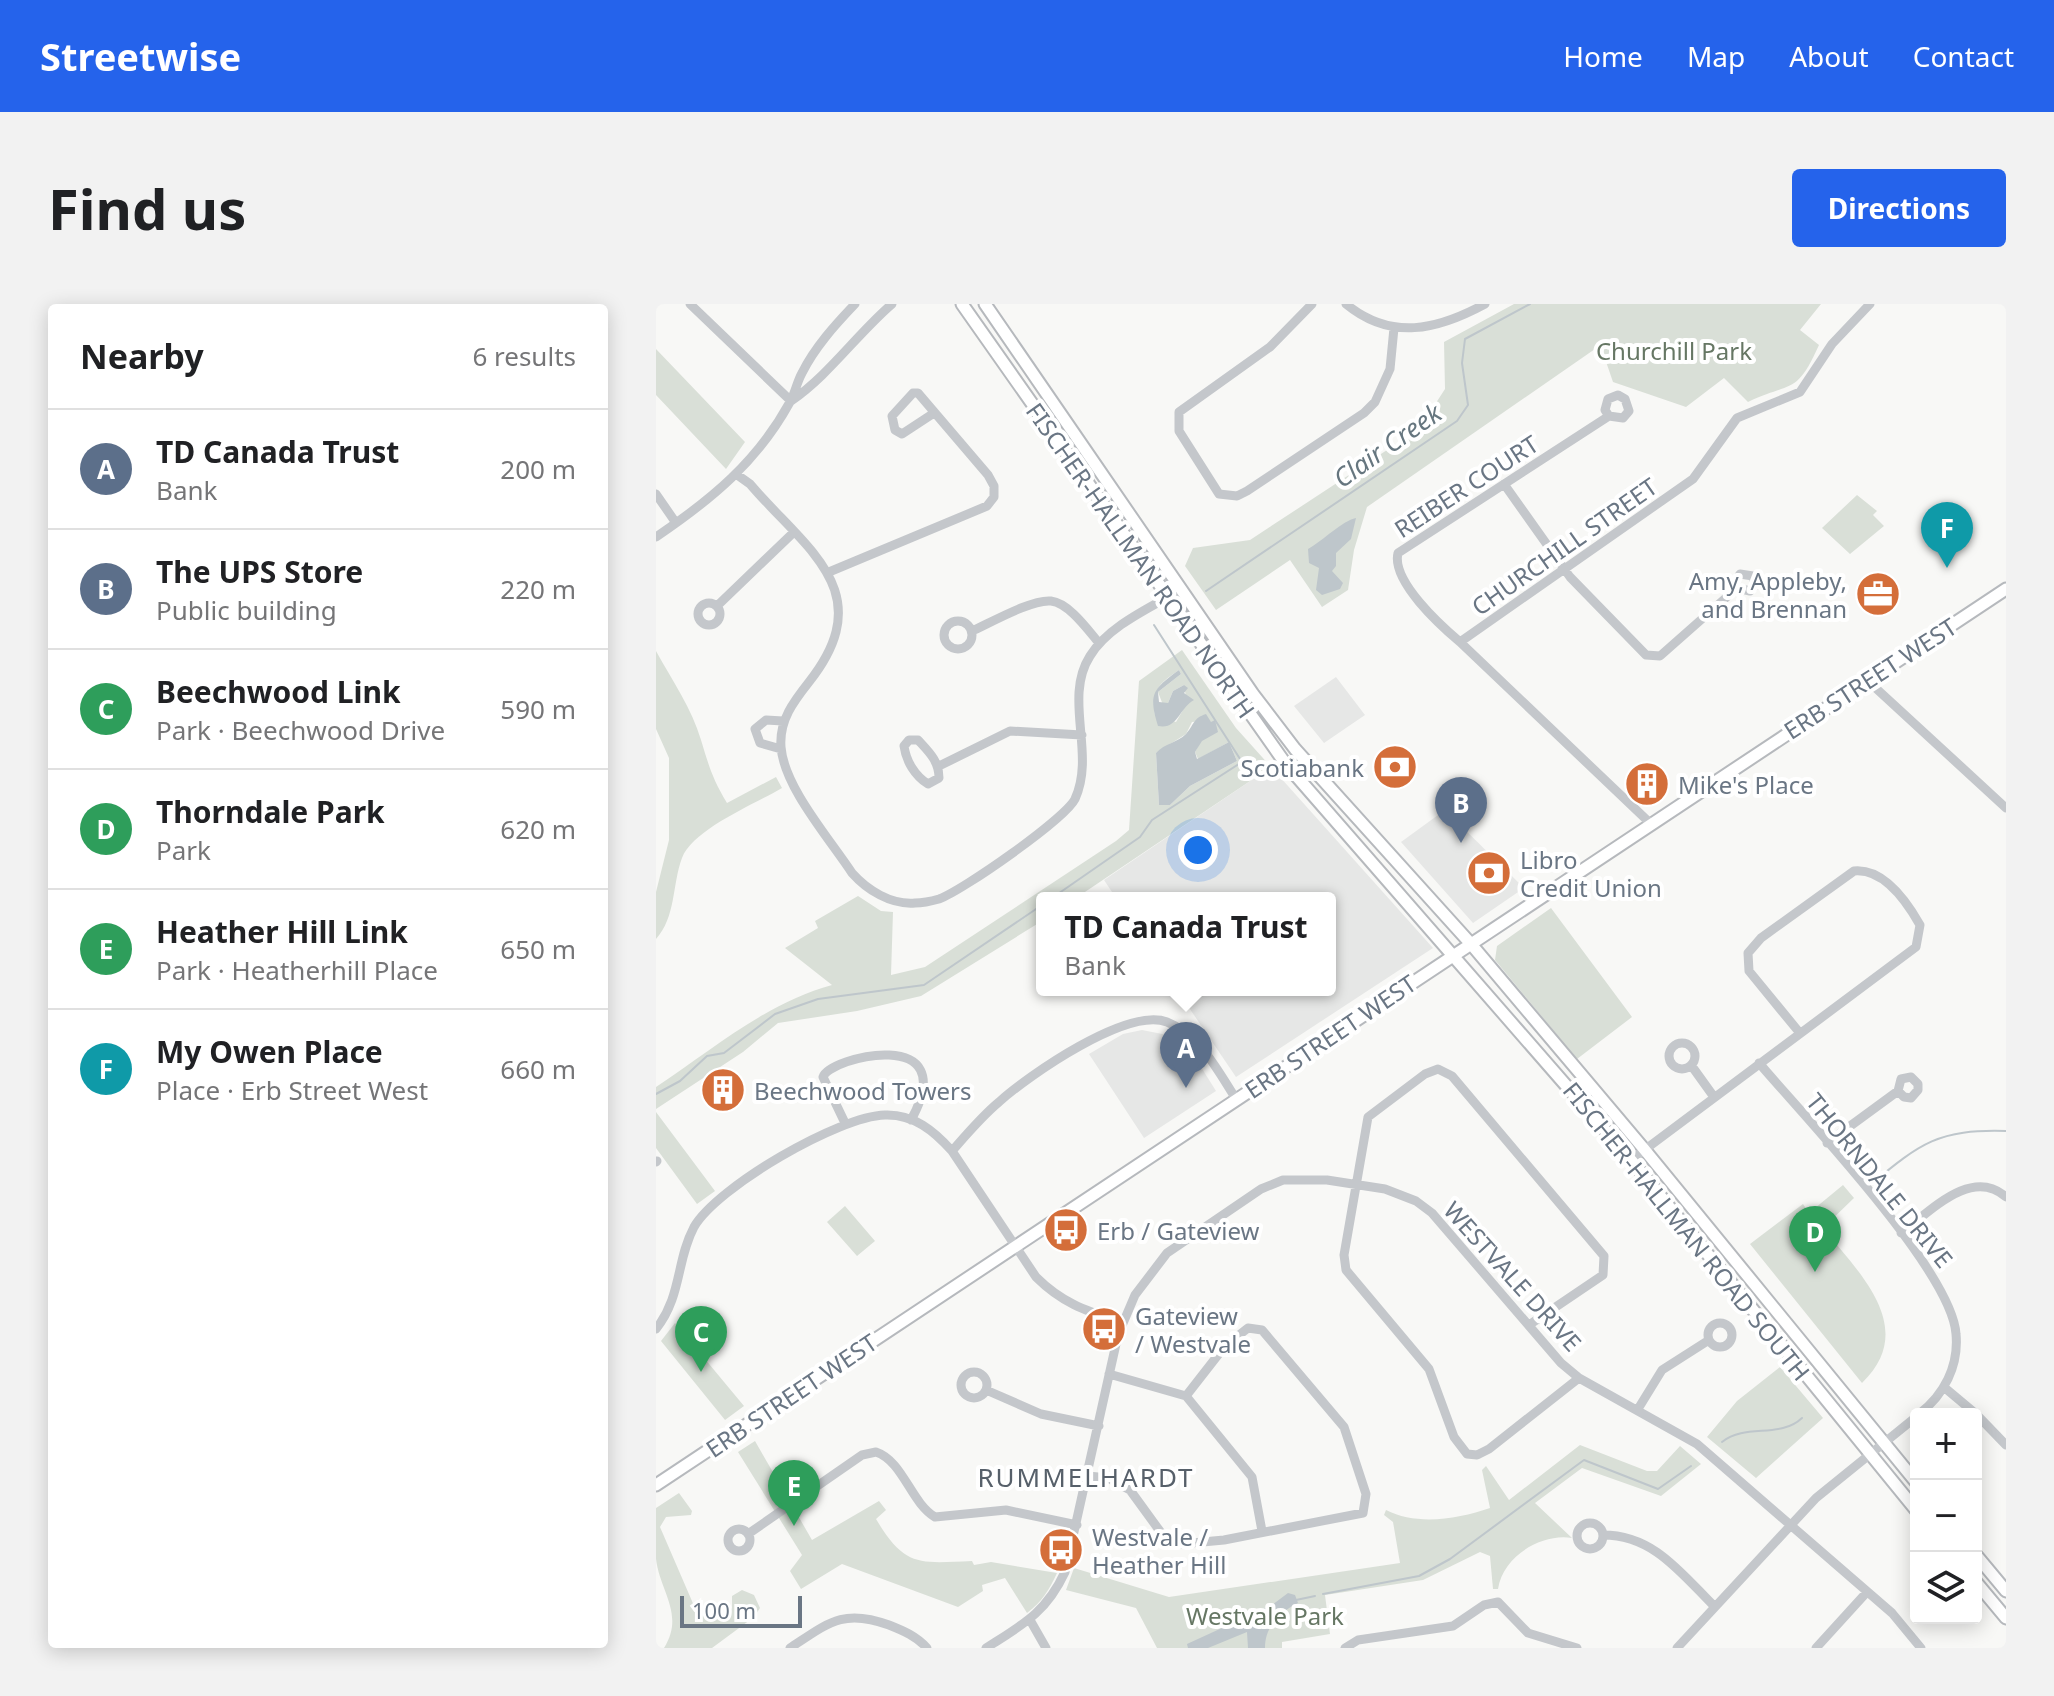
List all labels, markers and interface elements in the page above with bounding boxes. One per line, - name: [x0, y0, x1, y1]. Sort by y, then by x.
- text: Streetwise: [40, 30, 241, 82]
- text: Home: [1563, 37, 1643, 75]
- text: Map: [1687, 37, 1745, 75]
- text: About: [1789, 37, 1869, 75]
- text: Contact: [1913, 37, 2014, 75]
- button: Directions: [1792, 169, 2006, 247]
- text: Find us: [48, 170, 246, 246]
- text: Nearby: [80, 333, 204, 379]
- park label: Churchill Park: [1596, 334, 1752, 367]
- text: 6 results: [472, 338, 576, 374]
- water label: Clair Creek: [1326, 394, 1449, 495]
- street label: FISCHER-HALLMAN ROAD NORTH: [1019, 396, 1263, 724]
- street label: REIBER COURT: [1387, 427, 1545, 545]
- text: TD Canada Trust: [156, 431, 399, 472]
- text: A: [97, 451, 115, 487]
- text: 200 m: [500, 451, 576, 487]
- street label: CHURCHILL STREET: [1465, 469, 1664, 622]
- text: Bank: [156, 472, 217, 508]
- pin: F: [1921, 502, 1973, 568]
- text: The UPS Store: [156, 551, 363, 592]
- place label: Amy, Appleby, and Brennan: [1689, 564, 1847, 625]
- office icon: Amy, Appleby, and Brennan: [1854, 570, 1902, 618]
- text: B: [97, 571, 115, 607]
- text: 220 m: [500, 571, 576, 607]
- text: Public building: [156, 592, 337, 628]
- street label: ERB STREET WEST: [1777, 609, 1963, 746]
- text: Beechwood Link: [156, 671, 401, 712]
- text: C: [98, 691, 114, 727]
- text: 590 m: [500, 691, 576, 727]
- text: Park · Beechwood Drive: [156, 712, 445, 748]
- bank icon: Scotiabank: [1371, 743, 1419, 791]
- place label: Scotiabank: [1241, 751, 1364, 784]
- building icon: Mike's Place: [1623, 760, 1671, 808]
- place label: Mike's Place: [1678, 768, 1814, 801]
- pin: B: [1435, 777, 1487, 843]
- text: Thorndale Park: [156, 791, 385, 832]
- text: D: [96, 811, 116, 847]
- text: 620 m: [500, 811, 576, 847]
- your location: [1178, 830, 1218, 870]
- text: Park: [156, 832, 211, 868]
- place label: Libro Credit Union: [1520, 843, 1662, 904]
- bank icon: Libro Credit Union: [1465, 849, 1513, 897]
- popup: [1036, 892, 1336, 996]
- text: TD Canada Trust: [1064, 906, 1308, 947]
- text: Heather Hill Link: [156, 911, 408, 952]
- text: E: [99, 931, 113, 967]
- text: 650 m: [500, 931, 576, 967]
- text: Bank: [1064, 947, 1126, 983]
- text: Park · Heatherhill Place: [156, 952, 438, 988]
- street label: ERB STREET WEST: [1238, 966, 1423, 1106]
- pin: A: [1160, 1022, 1212, 1088]
- text: My Owen Place: [156, 1031, 383, 1072]
- text: F: [99, 1051, 113, 1087]
- text: 660 m: [500, 1051, 576, 1087]
- building icon: Beechwood Towers: [699, 1066, 747, 1114]
- text: Place · Erb Street West: [156, 1072, 428, 1108]
- place label: Beechwood Towers: [754, 1074, 971, 1107]
- street label: FISCHER-HALLMAN ROAD SOUTH: [1556, 1075, 1818, 1387]
- street label: THORNDALE DRIVE: [1801, 1087, 1959, 1273]
- street label: WESTVALE DRIVE: [1437, 1194, 1589, 1358]
- bus stop icon: Erb / Gateview: [1042, 1206, 1090, 1254]
- pin: D: [1789, 1206, 1841, 1272]
- place label: Erb / Gateview: [1097, 1214, 1260, 1247]
- place label: Gateview / Westvale: [1135, 1299, 1251, 1360]
- bus stop icon: Gateview / Westvale: [1080, 1305, 1128, 1353]
- pin: C: [675, 1306, 727, 1372]
- street label: ERB STREET WEST: [699, 1325, 884, 1465]
- map controls: [1910, 1408, 1982, 1624]
- button: +: [1910, 1408, 1982, 1480]
- district label: RUMMELHARDT: [977, 1459, 1195, 1495]
- pin: E: [768, 1460, 820, 1526]
- button: −: [1910, 1480, 1982, 1552]
- place label: Westvale / Heather Hill: [1092, 1520, 1226, 1581]
- bus stop icon: Westvale / Heather Hill: [1037, 1526, 1085, 1574]
- button: layers: [1910, 1552, 1982, 1624]
- scale bar: [680, 1592, 802, 1628]
- text: 100 m: [692, 1595, 756, 1625]
- park label: Westvale Park: [1186, 1599, 1344, 1632]

